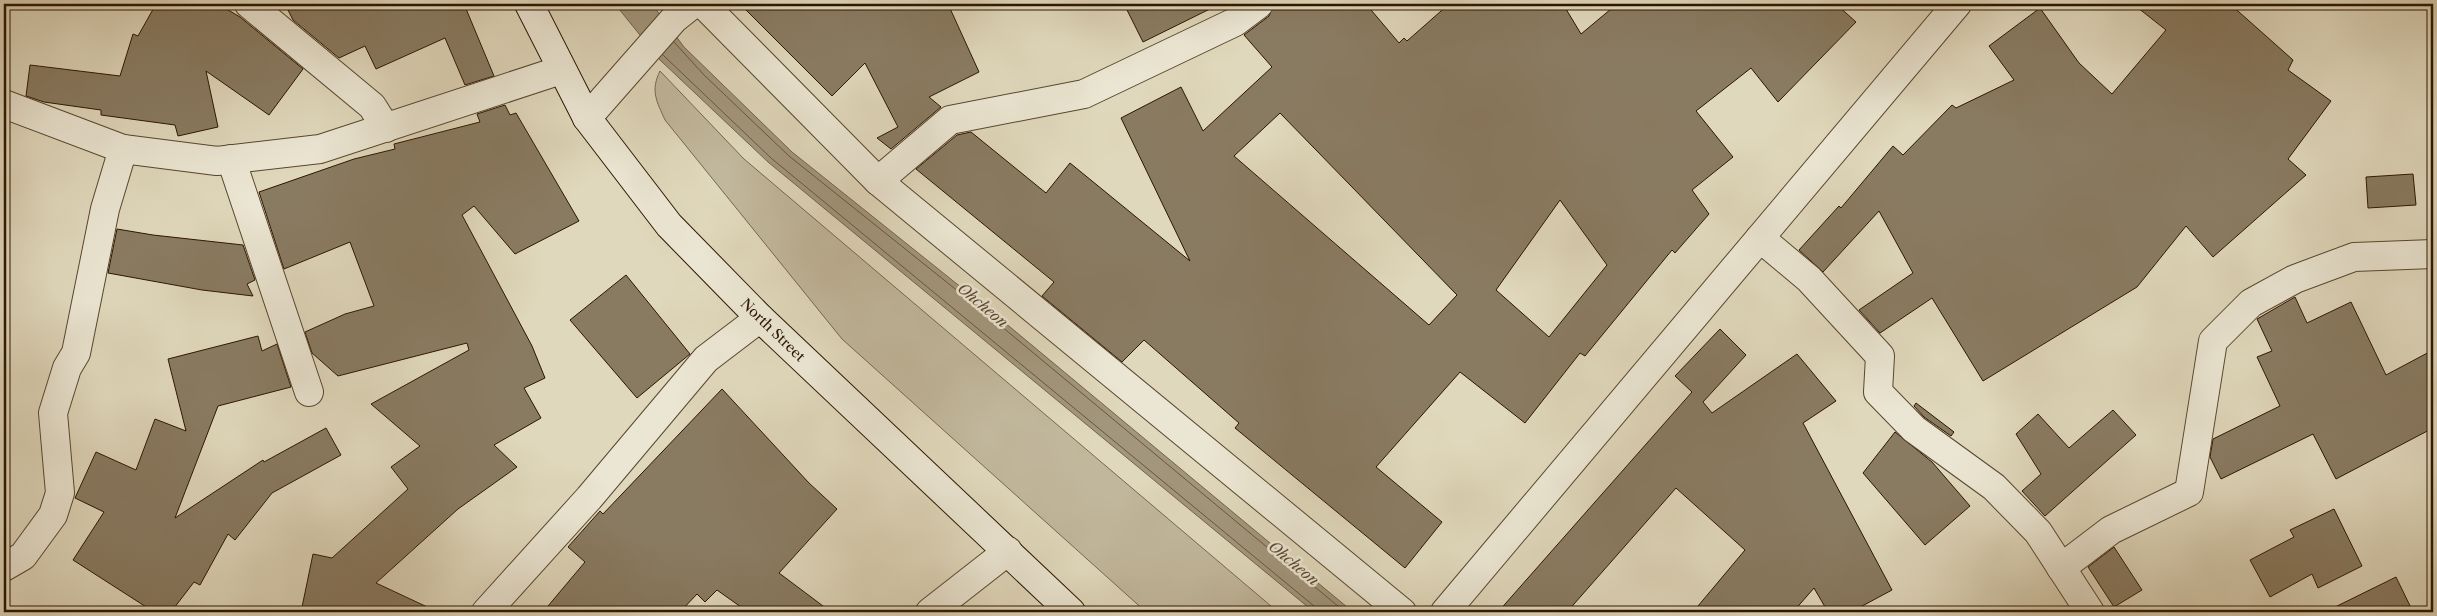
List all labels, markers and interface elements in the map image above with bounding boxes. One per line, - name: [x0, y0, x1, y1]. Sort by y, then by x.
- water label: Ohcheon: [954, 279, 1012, 331]
- street label: North Street: [737, 295, 809, 365]
- water label: Ohcheon: [1265, 537, 1323, 589]

